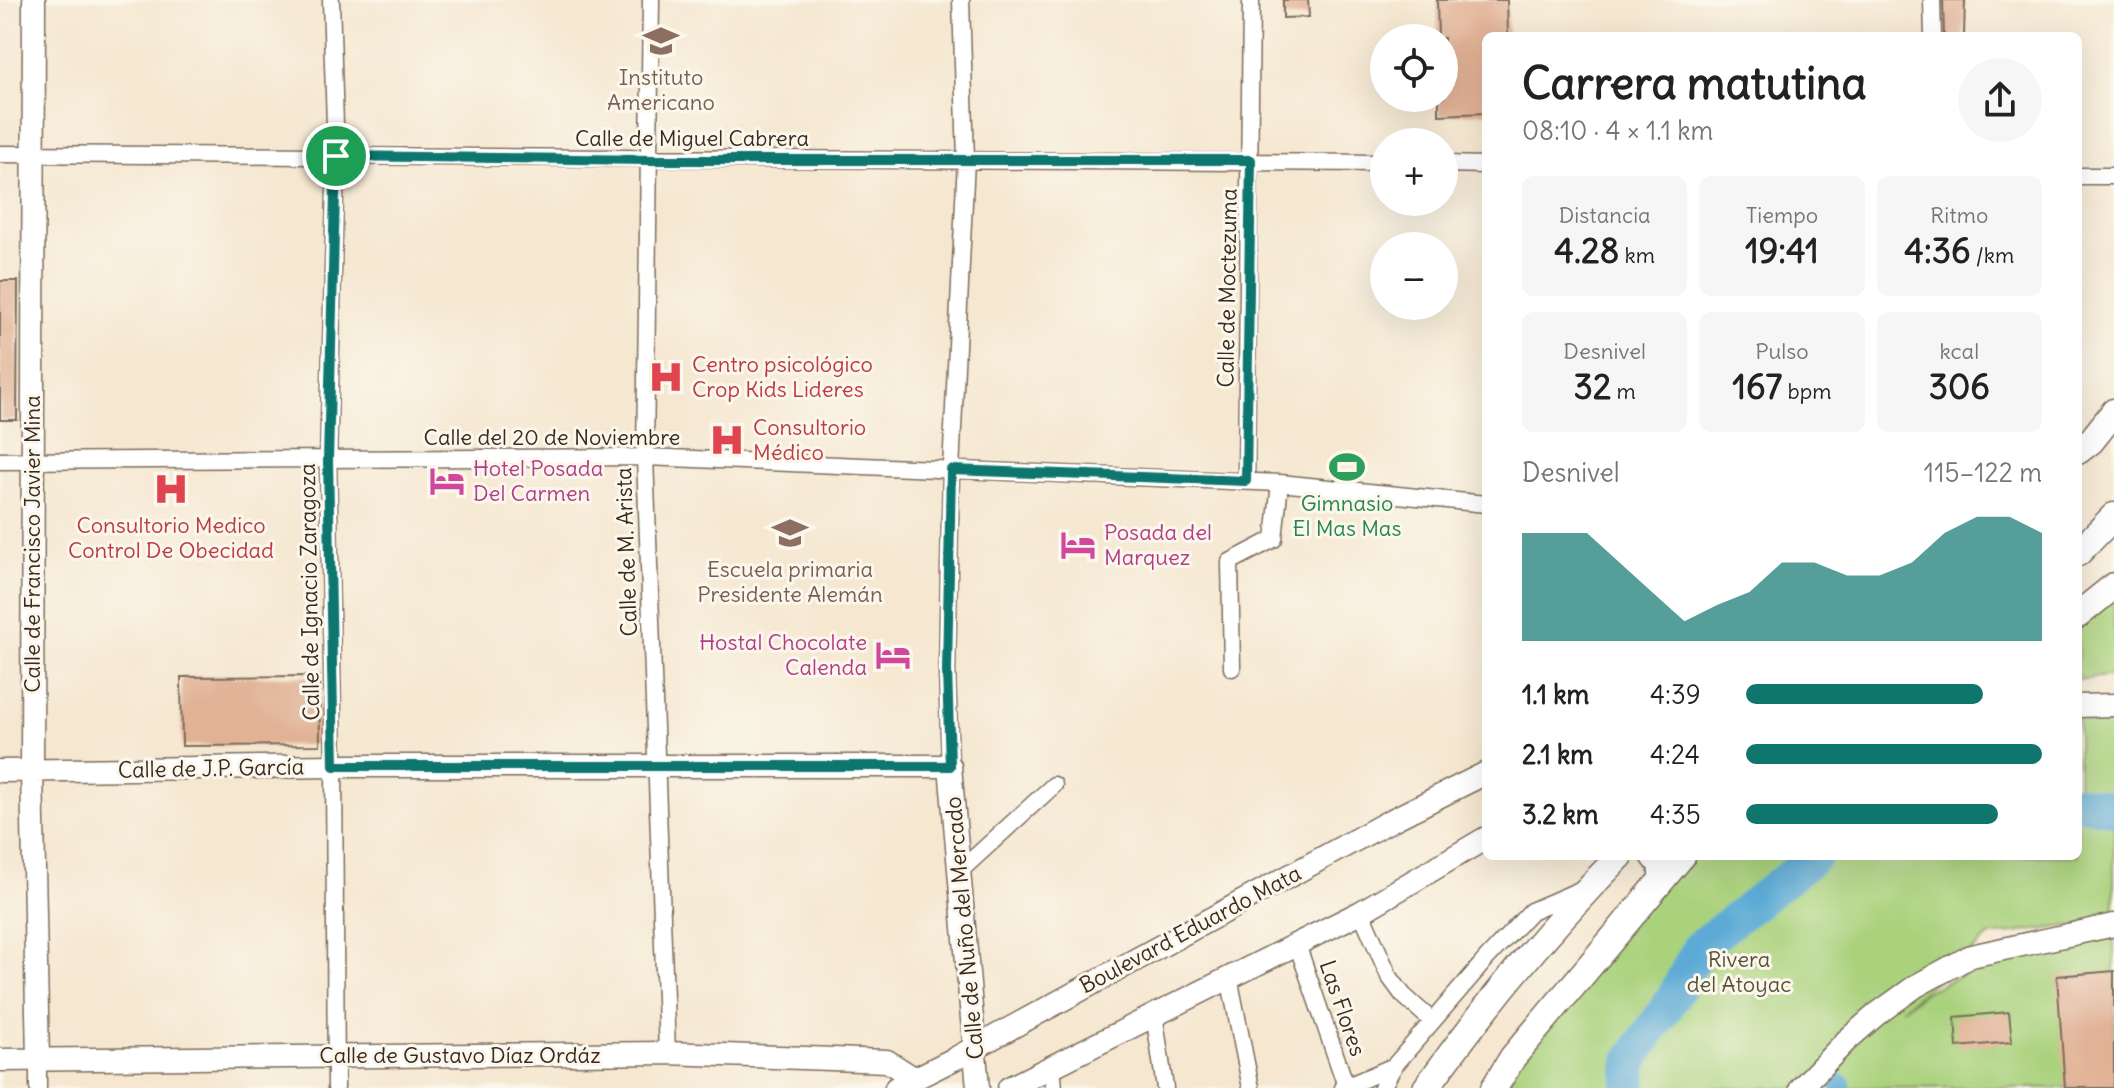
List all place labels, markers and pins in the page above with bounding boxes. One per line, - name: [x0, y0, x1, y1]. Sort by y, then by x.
- school or university icon: Instituto Americano: [642, 22, 680, 60]
- place label: Instituto Americano: [607, 63, 715, 116]
- pin: [302, 122, 370, 190]
- place label: Centro psicológico Crop Kids Lideres: [692, 350, 873, 403]
- hospital icon: Centro psicológico Crop Kids Lideres: [647, 358, 685, 396]
- place label: Consultorio Médico: [753, 413, 866, 466]
- hospital icon: Consultorio Médico: [708, 421, 746, 459]
- sports icon: Gimnasio El Mas Mas: [1328, 448, 1366, 486]
- place label: Hotel Posada Del Carmen: [473, 454, 603, 507]
- hotel icon: Hotel Posada Del Carmen: [428, 462, 466, 500]
- hospital icon: Consultorio Medico Control De Obecidad: [152, 470, 190, 508]
- place label: Gimnasio El Mas Mas: [1293, 489, 1401, 542]
- place label: Consultorio Medico Control De Obecidad: [68, 511, 274, 564]
- school or university icon: Escuela primaria Presidente Alemán: [771, 514, 809, 552]
- place label: Posada del Marquez: [1104, 518, 1212, 571]
- hotel icon: Posada del Marquez: [1059, 526, 1097, 564]
- place label: Escuela primaria Presidente Alemán: [697, 555, 883, 608]
- place label: Hostal Chocolate Calenda: [699, 628, 867, 681]
- hotel icon: Hostal Chocolate Calenda: [874, 636, 912, 674]

